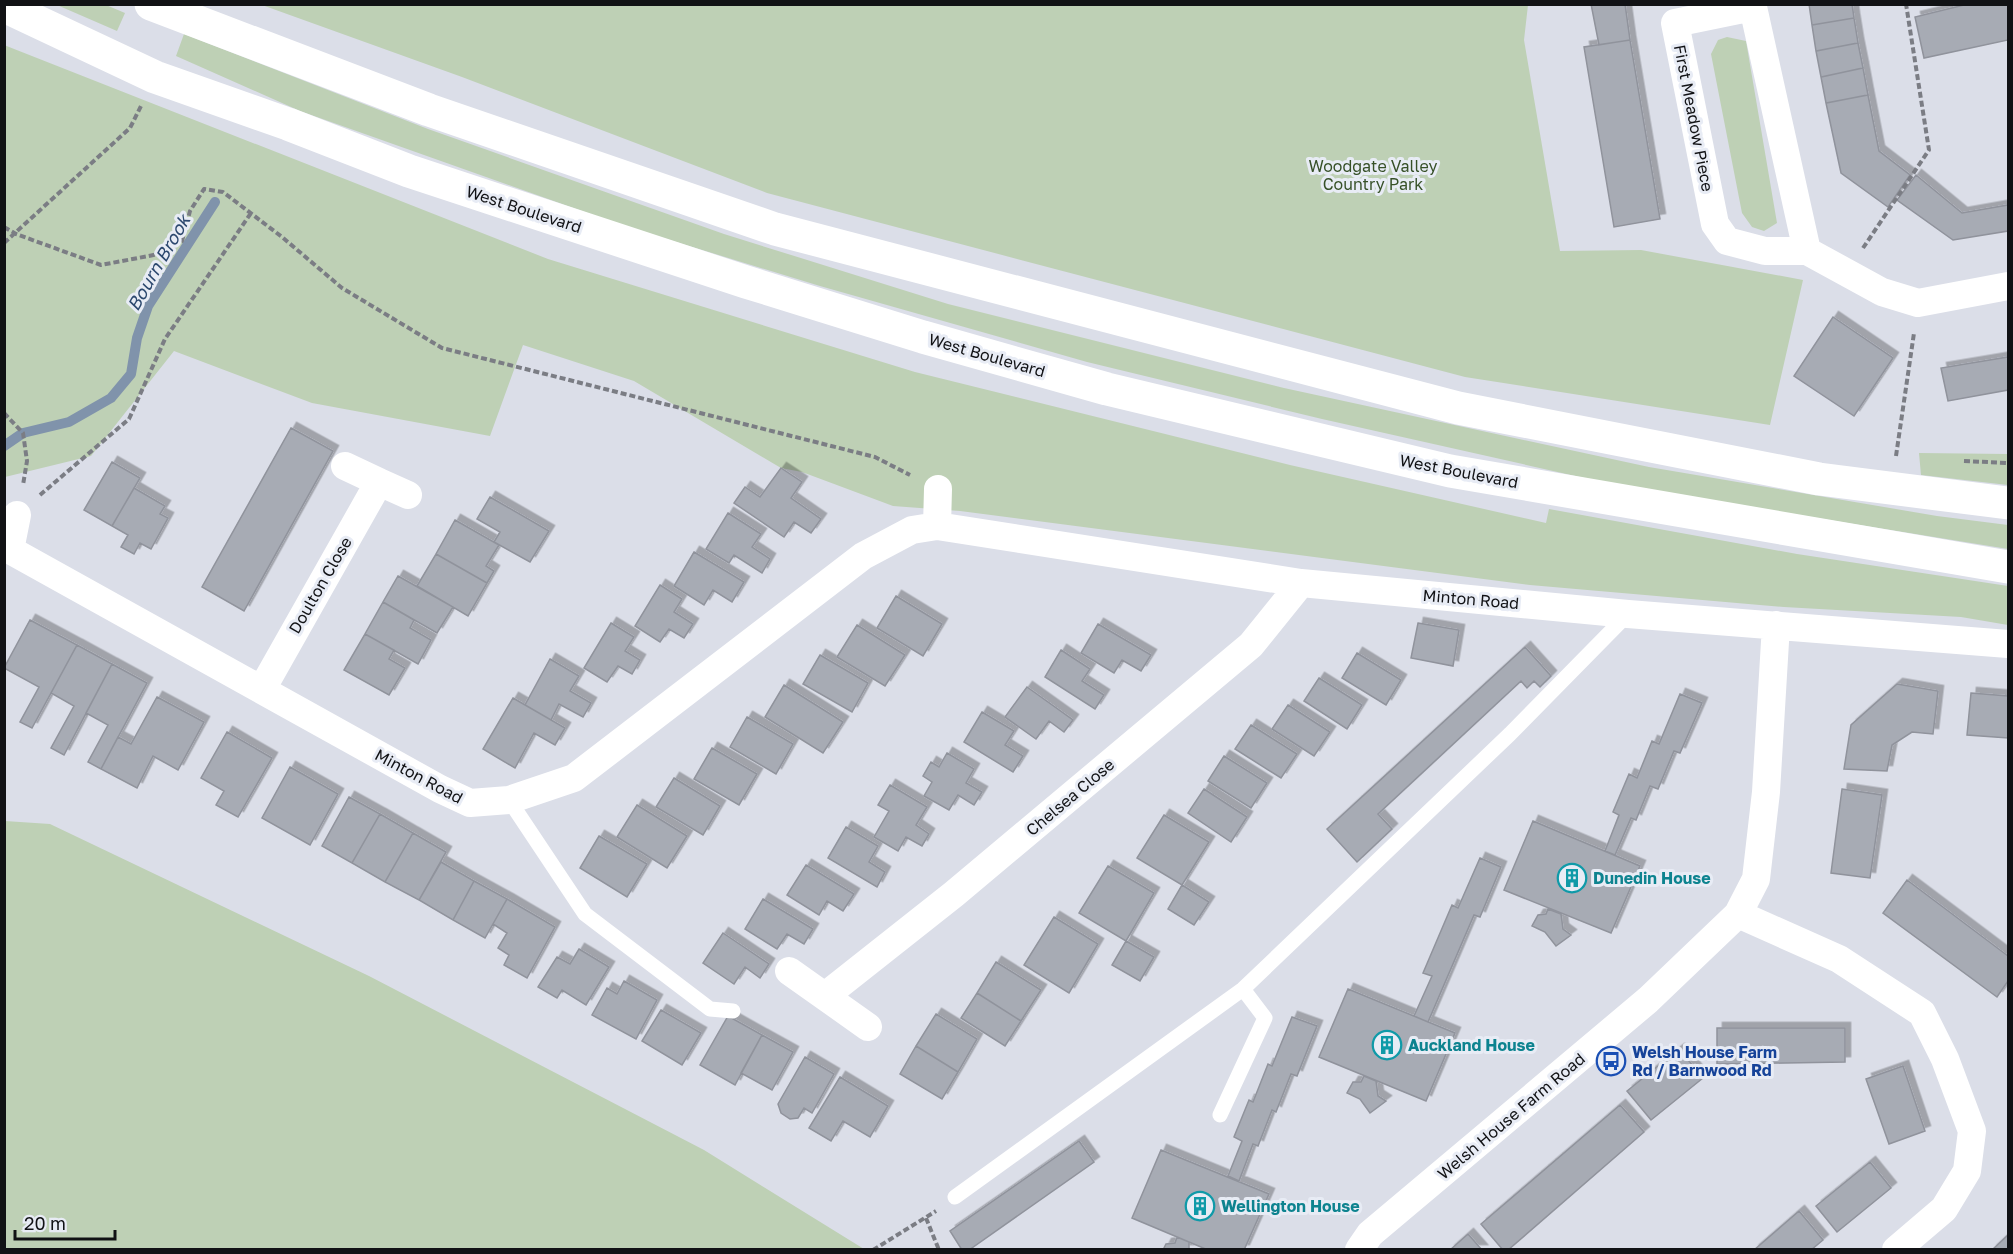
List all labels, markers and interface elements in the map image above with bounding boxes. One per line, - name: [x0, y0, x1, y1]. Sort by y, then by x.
- street label: First Meadow Piece: [1670, 43, 1718, 193]
- park label: Woodgate Valley Country Park: [1309, 156, 1438, 194]
- street label: West Boulevard: [464, 181, 584, 237]
- water label: Bourn Brook: [122, 209, 195, 314]
- street label: West Boulevard: [926, 329, 1048, 381]
- street label: West Boulevard: [1398, 450, 1520, 492]
- street label: Doulton Close: [284, 533, 356, 637]
- street label: Minton Road: [1422, 585, 1520, 613]
- street label: Minton Road: [372, 744, 466, 808]
- street label: Chelsea Close: [1022, 754, 1118, 840]
- building icon: Dunedin House: [1556, 862, 1588, 894]
- place label: Dunedin House: [1593, 868, 1711, 888]
- building icon: Auckland House: [1371, 1029, 1403, 1061]
- place label: Auckland House: [1408, 1035, 1535, 1055]
- place label: Welsh House Farm Rd / Barnwood Rd: [1632, 1042, 1777, 1080]
- bus stop icon: Welsh House Farm Rd / Barnwood Rd: [1595, 1045, 1627, 1077]
- street label: Welsh House Farm Road: [1433, 1048, 1589, 1184]
- building icon: Wellington House: [1184, 1190, 1216, 1222]
- place label: Wellington House: [1221, 1196, 1360, 1216]
- scale bar: [15, 1203, 116, 1241]
- text: 20 m: [24, 1212, 66, 1234]

